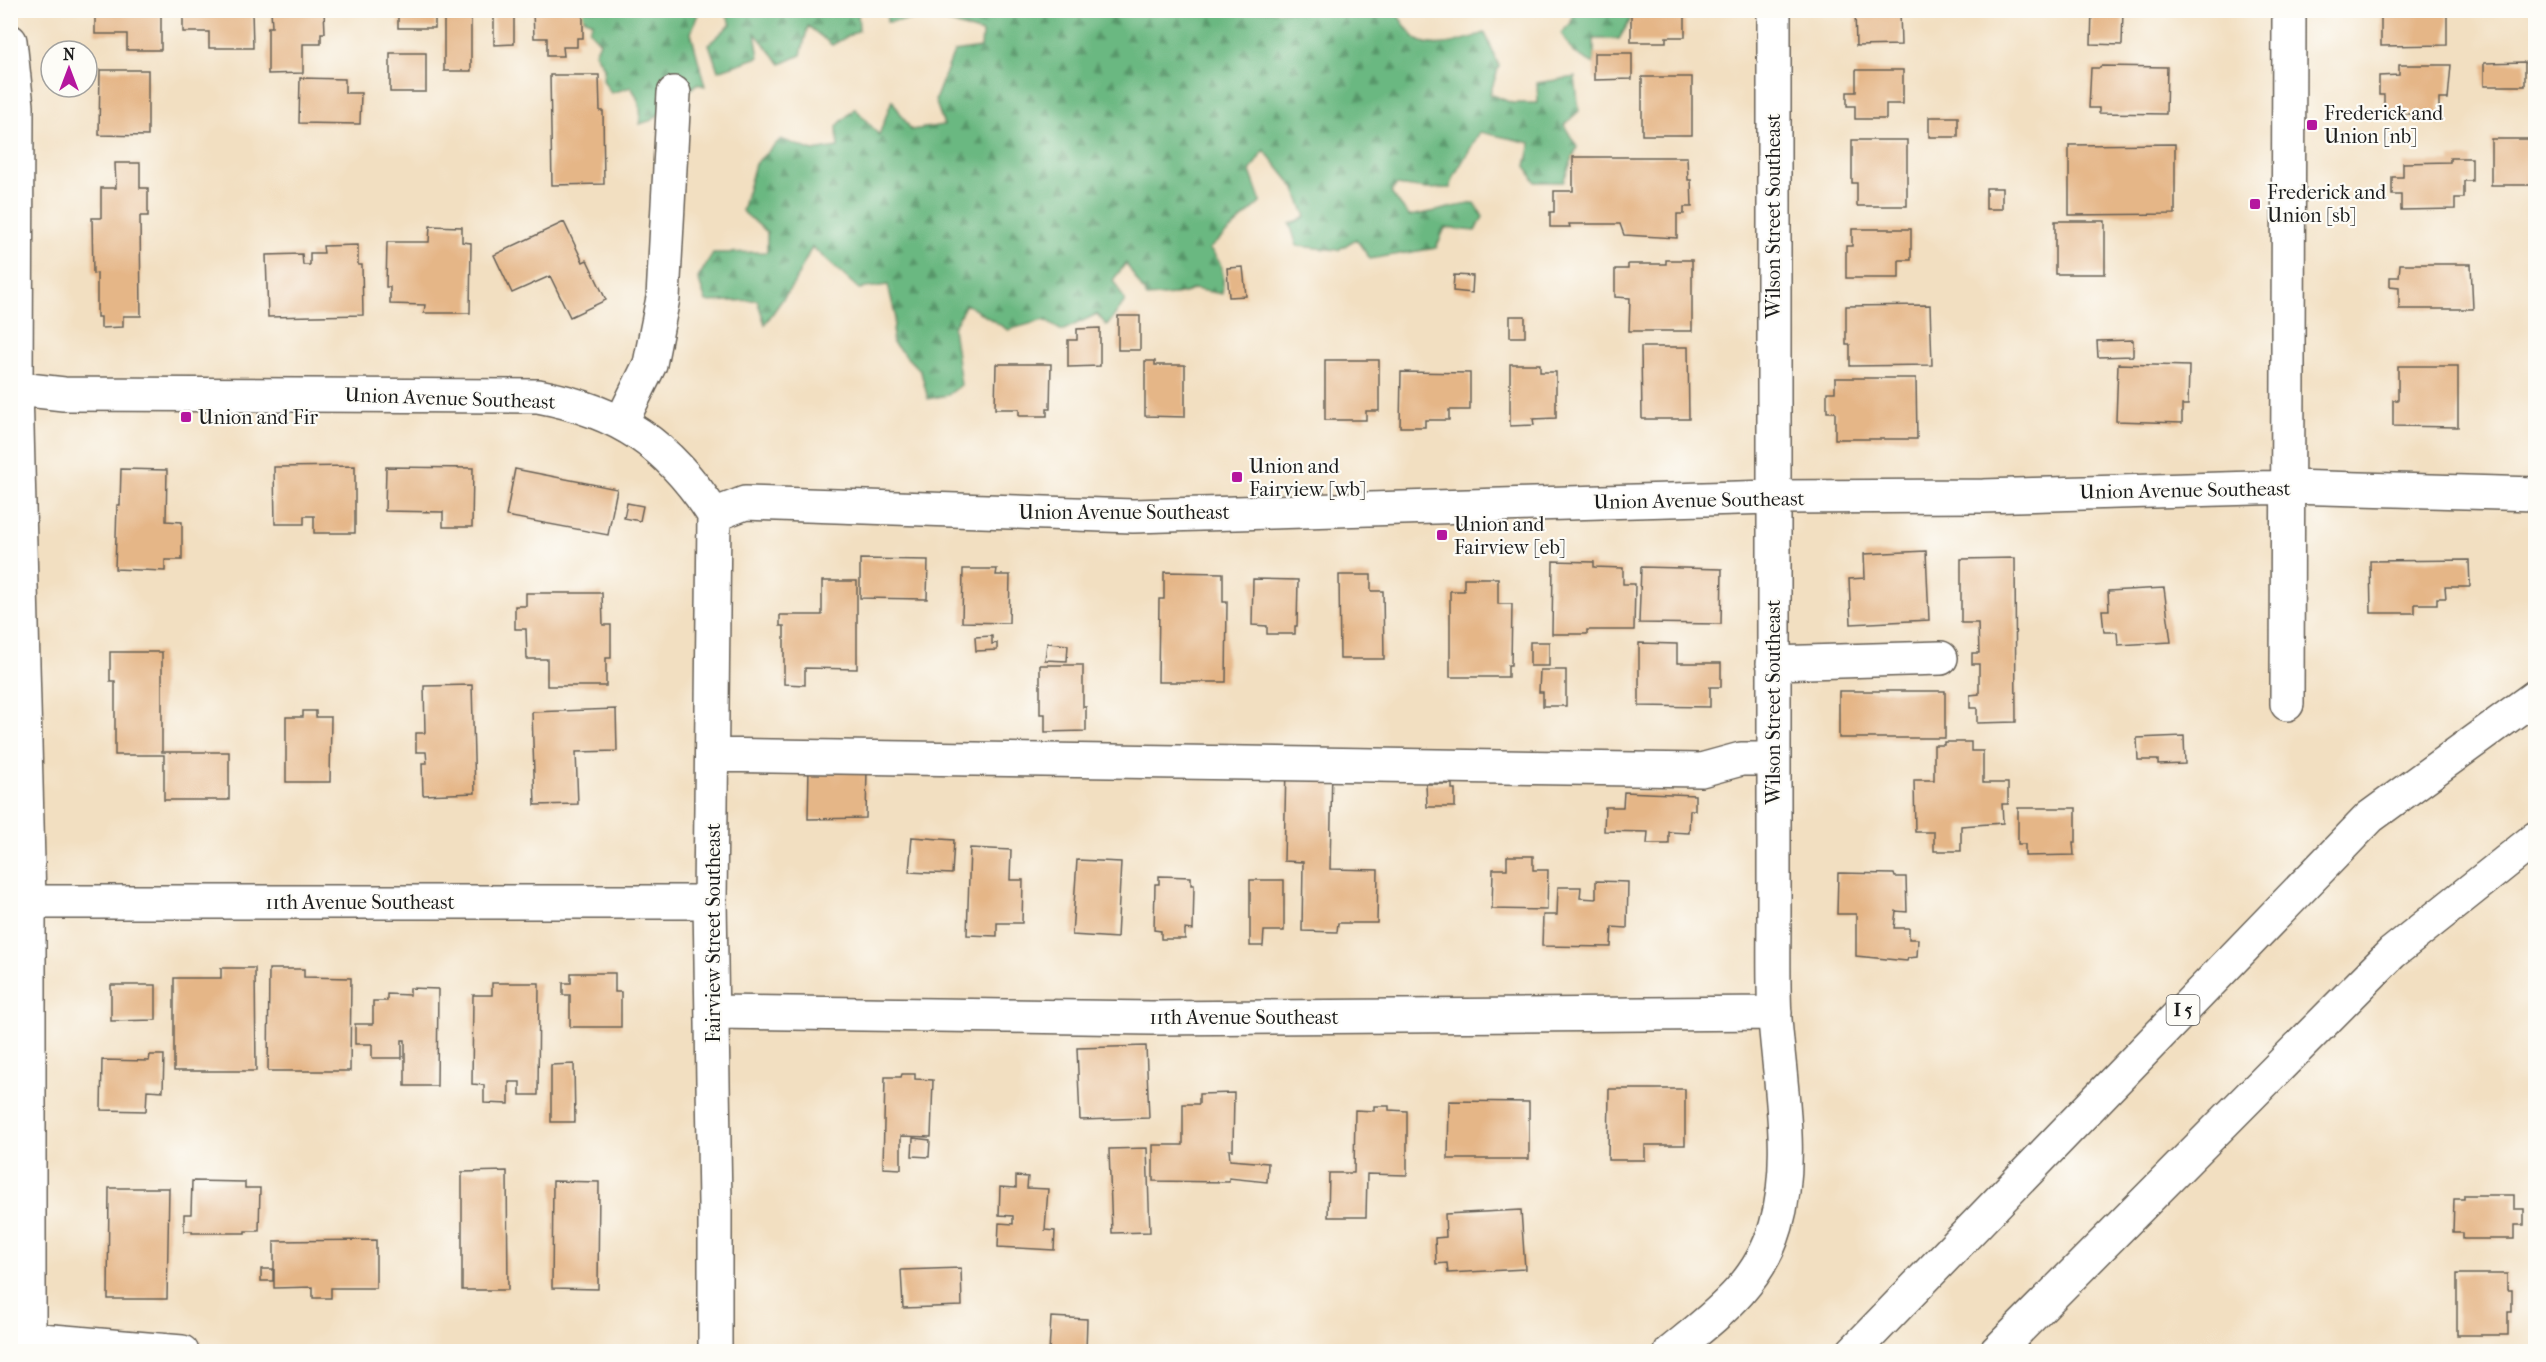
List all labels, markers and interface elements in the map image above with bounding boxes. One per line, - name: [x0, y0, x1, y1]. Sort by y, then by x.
- north arrow: [39, 39, 99, 99]
- text: N: [63, 45, 76, 64]
- place label: Frederick and Union [nb]: [2324, 102, 2444, 148]
- street label: Wilson Street Southeast: [1762, 114, 1785, 319]
- marker: Frederick and Union [nb]: [2305, 118, 2319, 132]
- place label: Frederick and Union [sb]: [2267, 181, 2387, 227]
- marker: Frederick and Union [sb]: [2248, 197, 2262, 211]
- street label: Union Avenue Southeast: [344, 383, 556, 414]
- place label: Union and Fir: [198, 406, 318, 429]
- marker: Union and Fir: [179, 410, 193, 424]
- place label: Union and Fairview [wb]: [1249, 455, 1366, 501]
- marker: Union and Fairview [wb]: [1230, 470, 1244, 484]
- street label: Union Avenue Southeast: [2079, 477, 2291, 504]
- street label: Union Avenue Southeast: [1593, 487, 1805, 514]
- street label: Union Avenue Southeast: [1018, 501, 1230, 524]
- place label: Union and Fairview [eb]: [1454, 513, 1566, 559]
- marker: Union and Fairview [eb]: [1435, 528, 1449, 542]
- street label: Wilson Street Southeast: [1762, 600, 1785, 805]
- street label: Fairview Street Southeast: [702, 823, 725, 1043]
- street label: 11th Avenue Southeast: [265, 891, 455, 914]
- road number: I 5: [2166, 995, 2200, 1025]
- street label: 11th Avenue Southeast: [1149, 1006, 1339, 1029]

